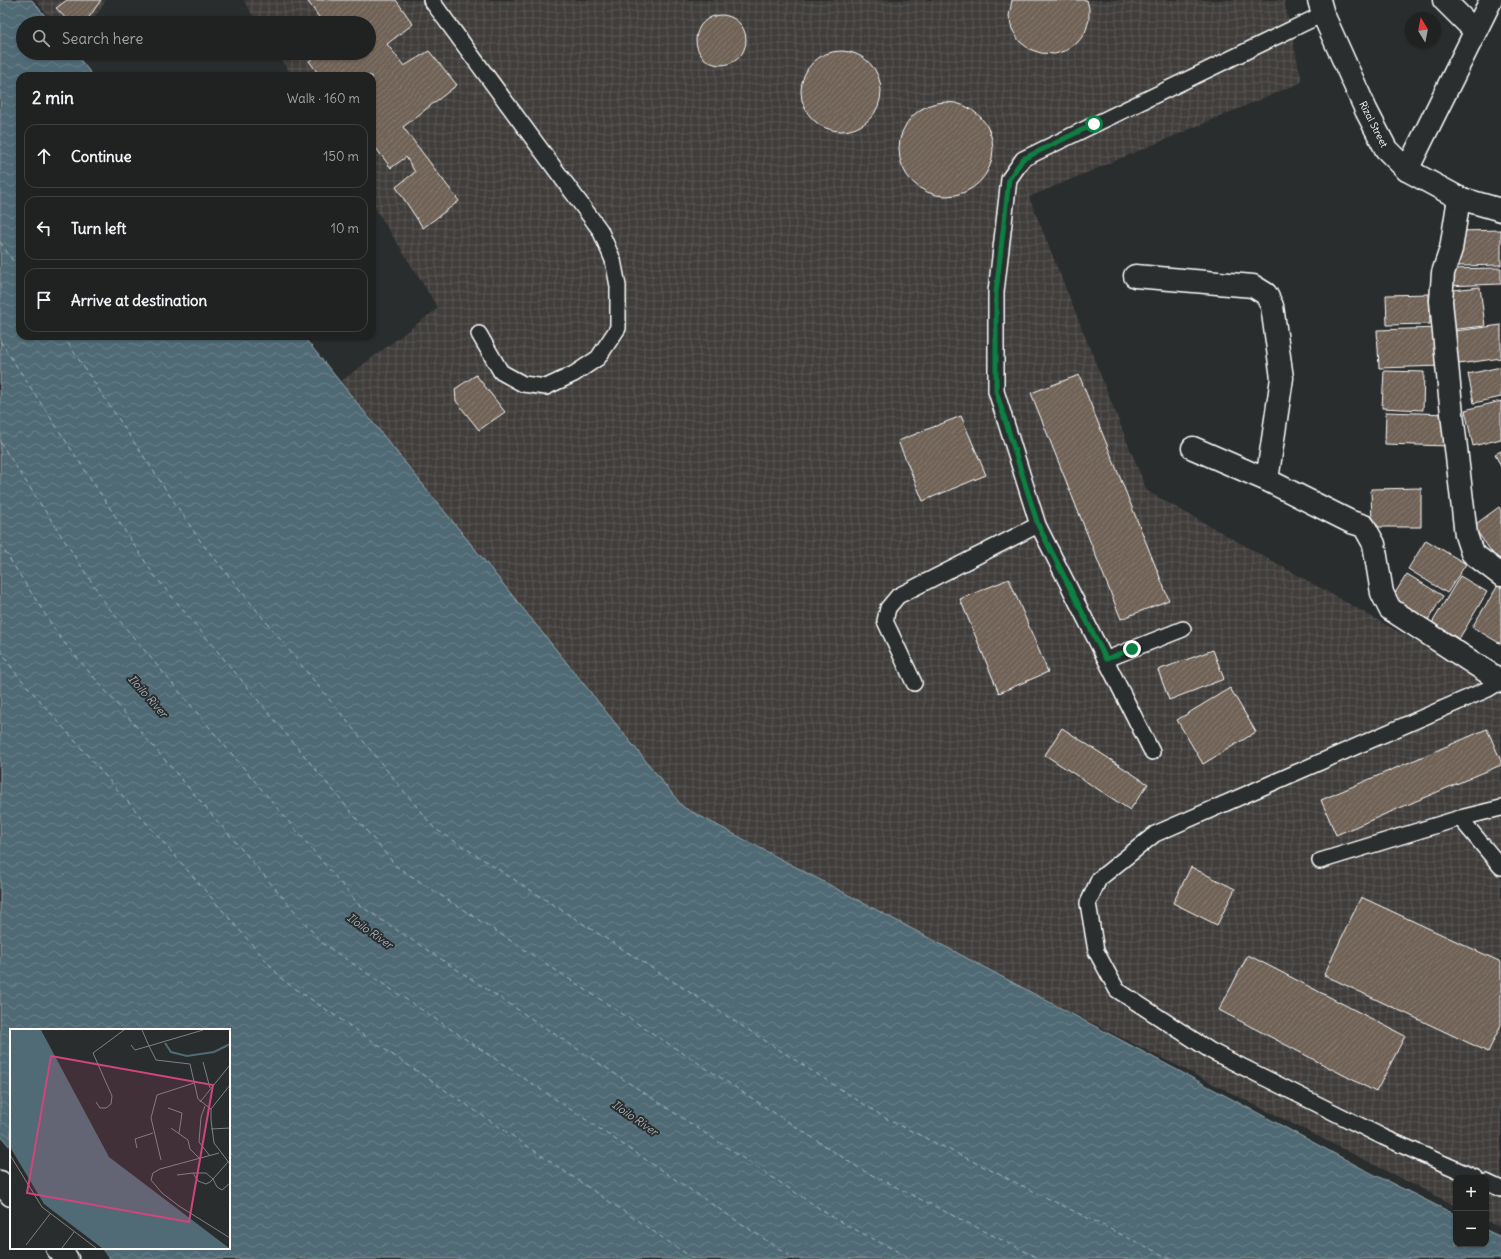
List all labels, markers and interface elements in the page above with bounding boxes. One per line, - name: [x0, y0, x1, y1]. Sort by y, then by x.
- north arrow: [1405, 12, 1441, 48]
- search box: [16, 16, 376, 60]
- icon: search: [30, 27, 52, 49]
- text: Search here: [62, 29, 143, 48]
- text: 2 min: [32, 87, 74, 109]
- text: Walk · 160 m: [287, 90, 360, 107]
- street label: Rizal Street: [1356, 99, 1391, 150]
- route start: [1085, 115, 1103, 133]
- icon: ahead: [33, 145, 55, 167]
- text: Continue: [71, 147, 132, 166]
- text: 150 m: [323, 148, 359, 165]
- icon: left: [33, 217, 55, 239]
- text: Turn left: [71, 219, 126, 238]
- text: 10 m: [331, 220, 359, 237]
- icon: arrive: [33, 289, 55, 311]
- text: Arrive at destination: [71, 291, 207, 310]
- route end: [1123, 640, 1141, 658]
- water label: Iloilo River: [125, 672, 172, 721]
- water label: Iloilo River: [345, 910, 397, 953]
- inset map: [10, 1029, 230, 1249]
- water label: Iloilo River: [610, 1097, 662, 1140]
- map controls: [1453, 1175, 1489, 1247]
- button: +: [1453, 1175, 1489, 1211]
- button: −: [1453, 1211, 1489, 1247]

